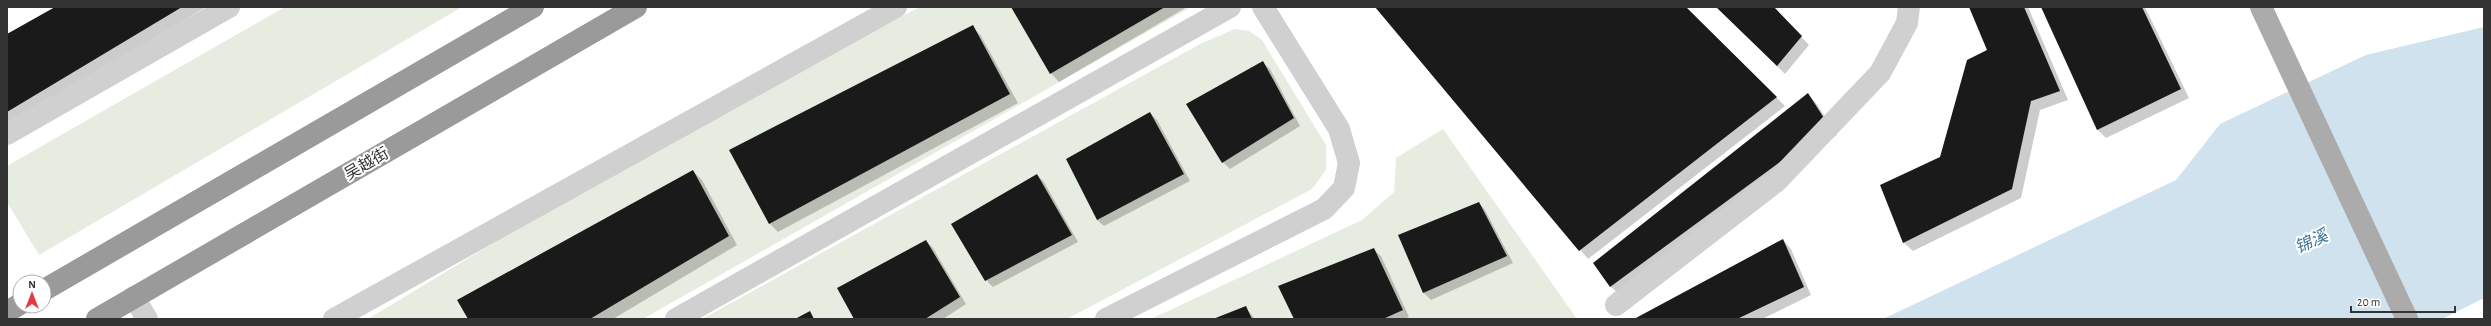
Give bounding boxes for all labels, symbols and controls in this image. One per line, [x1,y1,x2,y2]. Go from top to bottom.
street label: 吴越街 [341,144,391,183]
water label: 锦溪 [2292,225,2332,256]
north arrow [12,274,52,314]
text: N [28,279,36,290]
scale bar [2351,288,2455,314]
text: 20 m [2357,296,2380,308]

